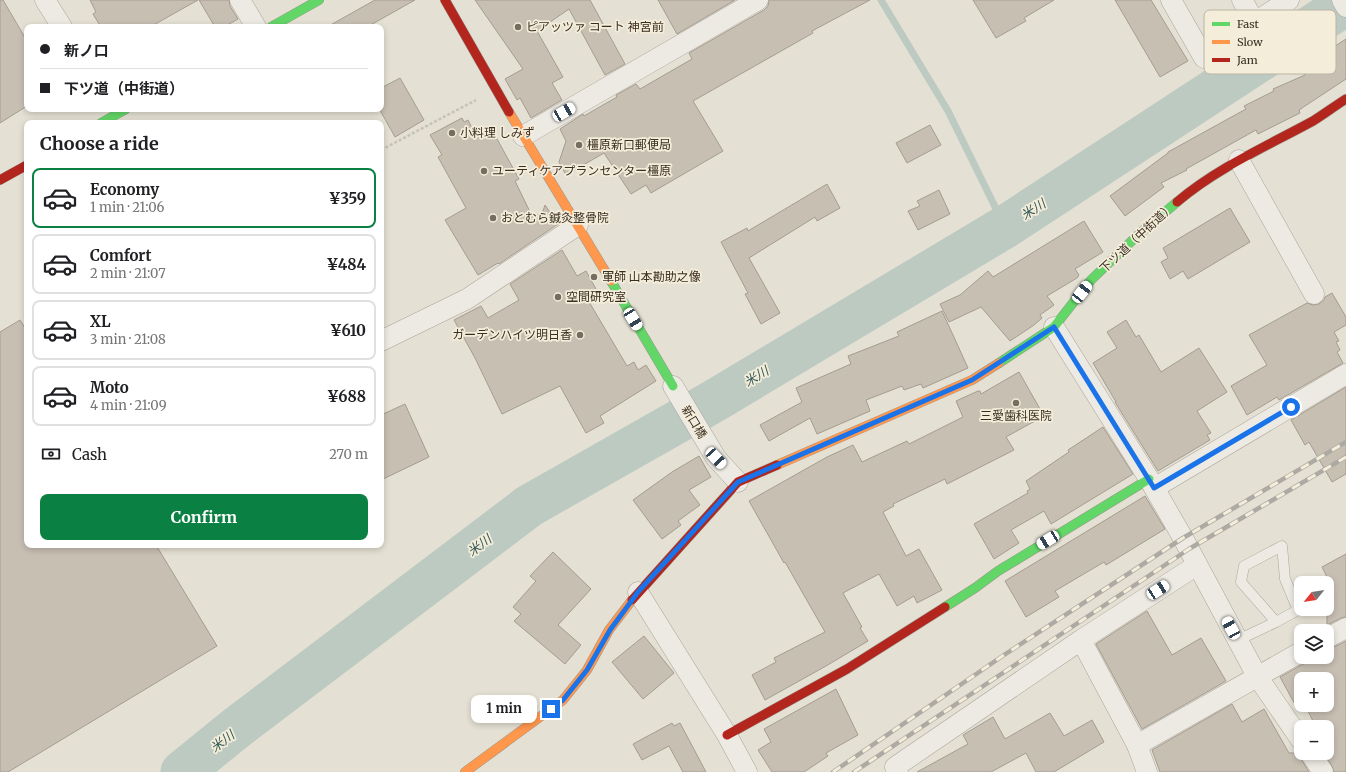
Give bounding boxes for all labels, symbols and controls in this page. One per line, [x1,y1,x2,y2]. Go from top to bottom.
legend [1204,10,1336,74]
text: Fast [1237,17,1260,31]
place label: ピアッツァ コート 神宮前 [526,19,664,34]
marker: ピアッツァ コート 神宮前 [513,22,523,32]
text: Slow [1237,35,1263,49]
text: 新ノ口 [64,41,109,60]
text: Jam [1236,53,1258,67]
text: 下ツ道（中街道） [64,79,184,98]
car [551,101,577,123]
place label: 小料理 しみず [460,125,535,140]
marker: 小料理 しみず [447,128,457,138]
text: Choose a ride [40,132,159,155]
place label: 橿原新口郵便局 [587,137,671,152]
marker: 橿原新口郵便局 [574,140,584,150]
place label: ユーティケアプランセンター橿原 [492,163,671,178]
marker: ユーティケアプランセンター橿原 [479,166,489,176]
icon: car [42,180,78,216]
text: Economy [90,180,159,199]
text: ¥359 [329,189,366,208]
water label: 米川 [1018,194,1050,224]
text: 1 min · 21:06 [90,199,164,216]
street label: 下ツ道（中街道） [1096,199,1177,276]
place label: おとむら鍼灸整骨院 [501,210,609,225]
marker: おとむら鍼灸整骨院 [488,213,498,223]
icon: car [42,246,78,282]
text: Comfort [90,246,151,265]
text: ¥484 [326,255,366,274]
text: 2 min · 21:07 [90,265,166,282]
place label: 軍師 山本勘助之像 [602,269,701,284]
marker: 軍師 山本勘助之像 [589,272,599,282]
car [1070,279,1094,305]
place label: 空間研究室 [566,289,626,304]
marker: 空間研究室 [553,292,563,302]
car [622,306,644,332]
icon: car [42,312,78,348]
text: XL [90,312,111,331]
text: ¥610 [330,321,366,340]
place label: ガーデンハイツ明日香 [452,327,572,342]
marker: ガーデンハイツ明日香 [575,330,585,340]
text: 3 min · 21:08 [90,331,166,348]
water label: 米川 [741,361,773,390]
icon: car [42,378,78,414]
text: Moto [90,378,129,397]
text: ¥688 [327,387,366,406]
text: 4 min · 21:09 [90,397,167,414]
marker: 三愛歯科医院 [1011,398,1021,408]
route start [1282,398,1300,416]
street label: 新口橋 [679,402,710,441]
place label: 三愛歯科医院 [980,408,1052,423]
icon: cash [40,443,62,465]
text: Cash [72,445,107,464]
car [703,445,729,471]
text: 270 m [329,446,368,463]
button: Confirm [40,494,368,540]
car [1035,529,1061,551]
water label: 米川 [464,530,496,560]
north arrow [1294,576,1334,616]
map controls [1294,576,1334,760]
car [1145,578,1171,602]
car [1220,615,1242,641]
button: layers [1294,624,1334,664]
button: + [1294,672,1334,712]
callout: 1 min [471,695,537,723]
text: 1 min [486,700,522,717]
route end [542,700,560,718]
button: − [1294,720,1334,760]
water label: 米川 [207,726,239,756]

